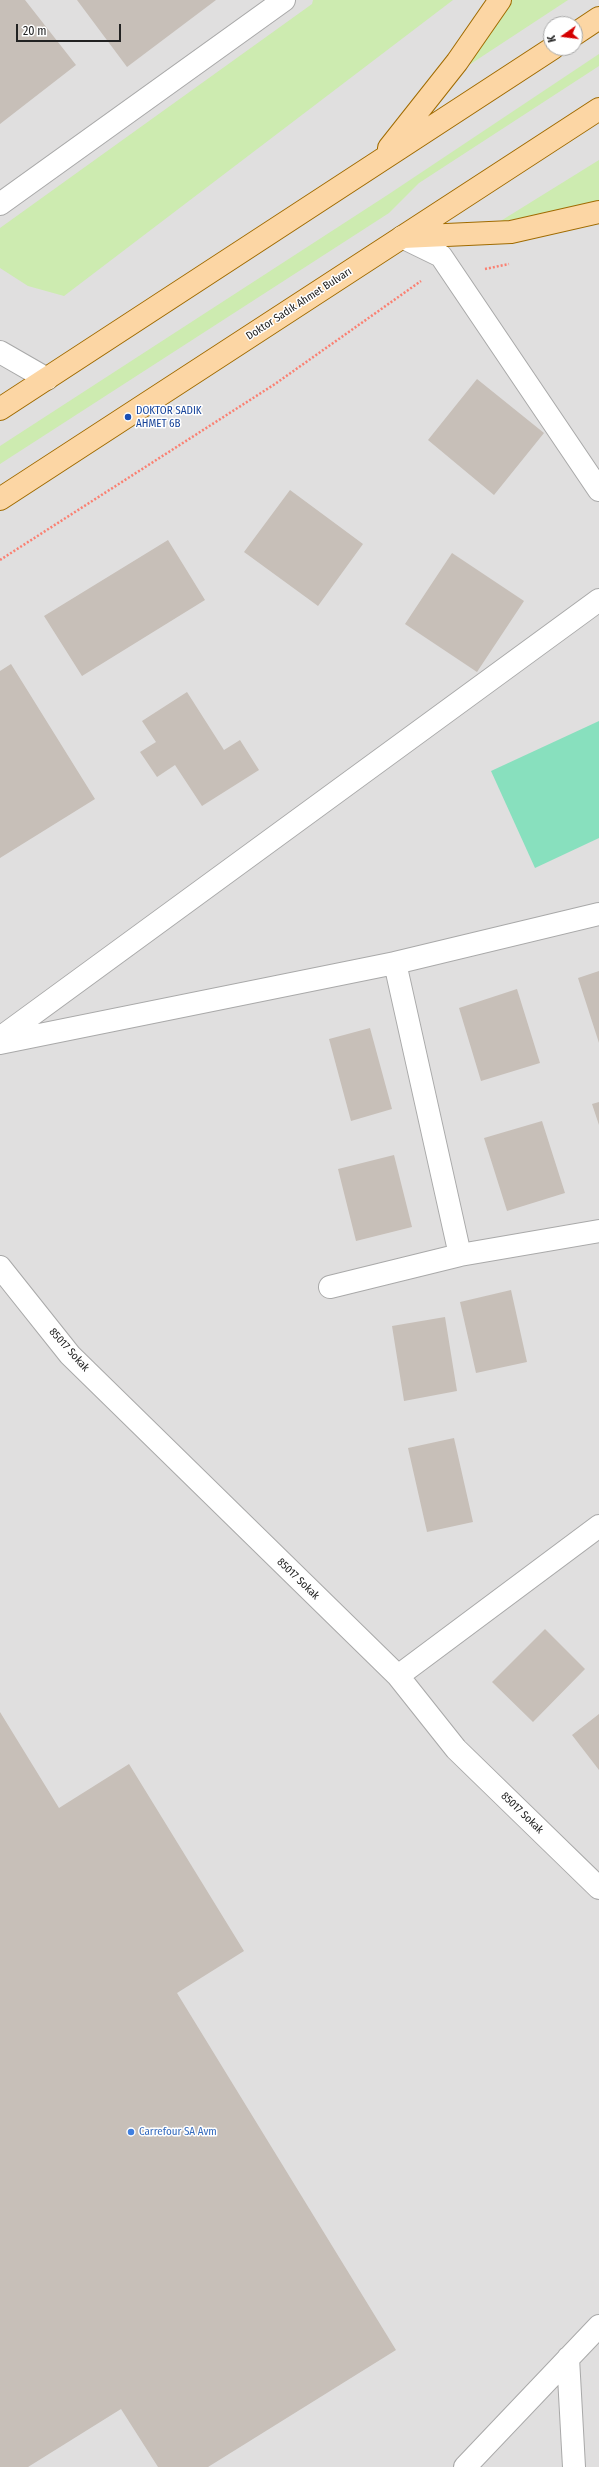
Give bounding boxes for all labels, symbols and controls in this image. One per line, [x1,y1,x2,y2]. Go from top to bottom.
scale bar [18,16,123,42]
north arrow [543,16,583,56]
text: 20 m [23,24,47,38]
text: K [545,34,559,43]
street label: Doktor Sadık Ahmet Bulvarı [244,265,354,343]
place label: DOKTOR SADIK AHMET 6B [136,404,202,430]
marker: DOKTOR SADIK AHMET 6B [123,412,133,422]
street label: 85017 Sokak [46,1325,92,1375]
street label: 85017 Sokak [274,1555,322,1603]
street label: 85017 Sokak [498,1789,546,1837]
place label: Carrefour SA Avm [139,2125,217,2139]
marker: Carrefour SA Avm [126,2127,136,2137]

